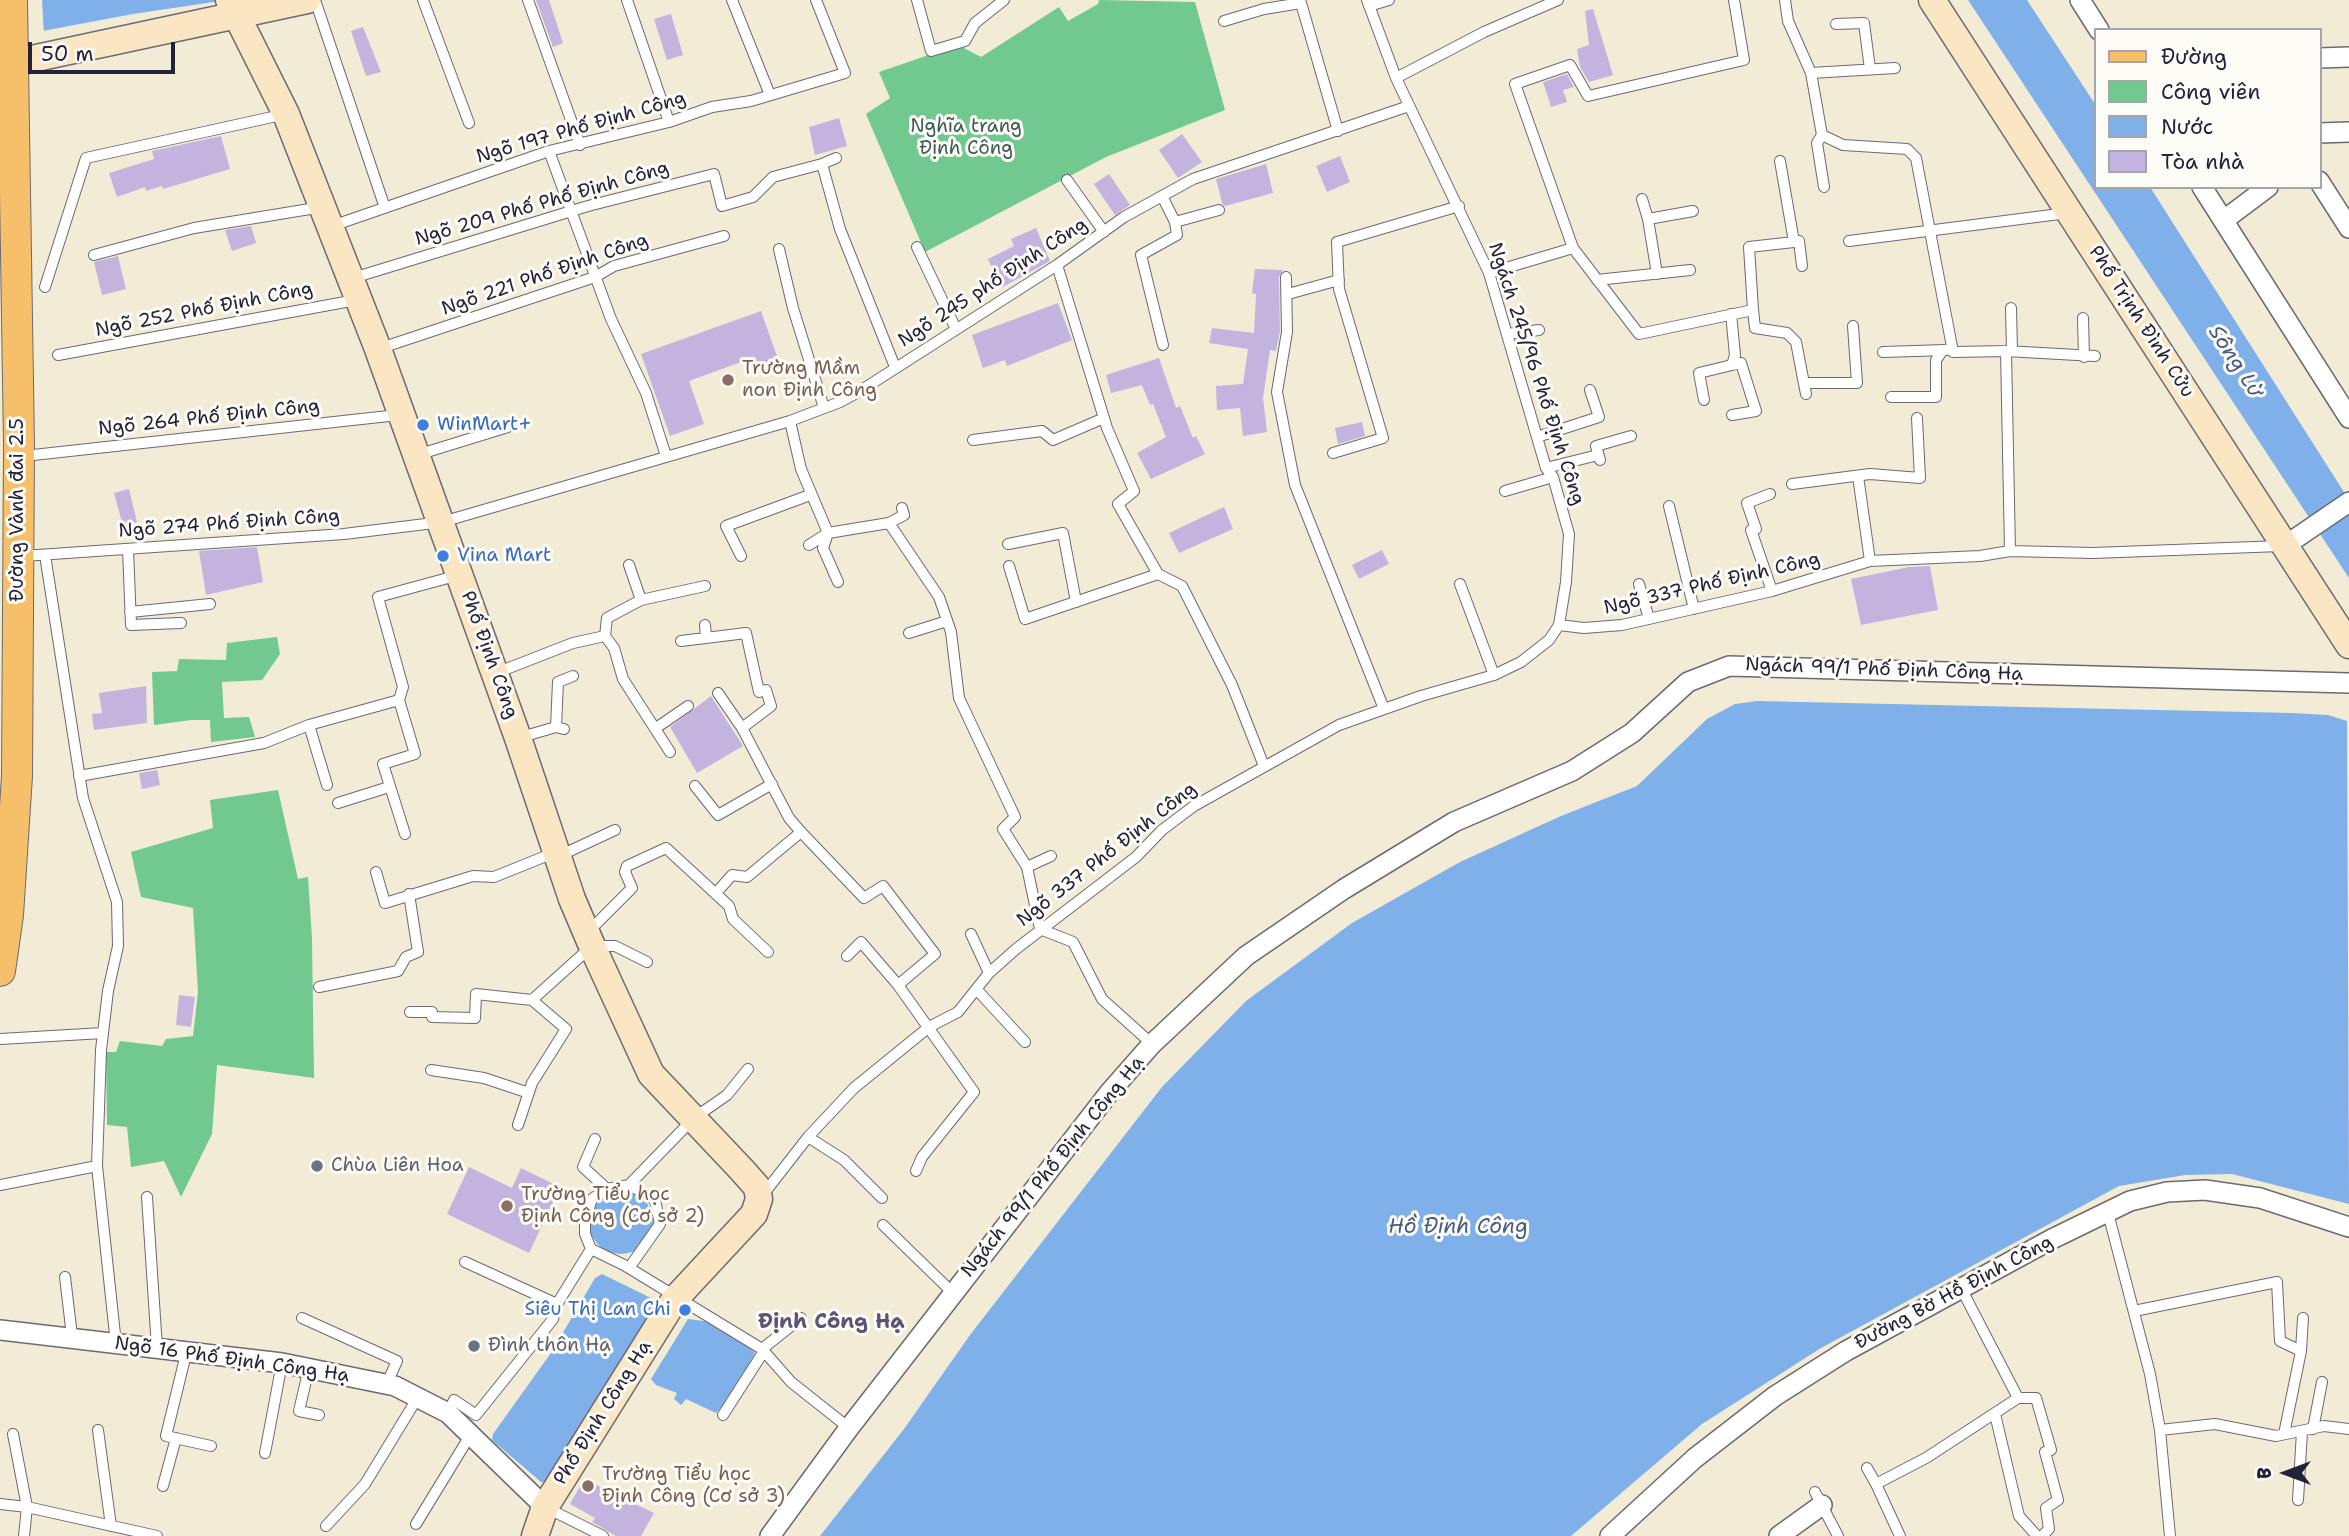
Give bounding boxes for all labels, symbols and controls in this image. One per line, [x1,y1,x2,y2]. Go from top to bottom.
scale bar [32,28,178,72]
legend [2094,28,2321,189]
text: 50 m [41,40,94,68]
text: Đường [2161,43,2227,71]
text: Công viên [2161,78,2260,106]
street label: Ngõ 197 Phố Định Công [474,87,688,169]
text: Nước [2161,113,2213,141]
park label: Nghĩa trang Định Công [910,116,1022,160]
text: Tòa nhà [2161,148,2244,176]
street label: Ngõ 209 Phố Phố Định Công [412,157,672,251]
street label: Ngõ 245 phố Định Công [894,213,1092,353]
street label: Ngõ 221 Phố Định Công [439,229,651,321]
street label: Ngách 245/96 Phố Định Công [1483,240,1589,508]
street label: Phố Trịnh Đình Cửu [2083,242,2199,402]
street label: Ngõ 252 Phố Định Công [93,278,315,342]
water label: Sông Lừ [2202,321,2268,403]
place label: Trường Mầm non Định Công [742,358,877,402]
marker: Trường Mầm non Định Công [720,372,736,388]
street label: Ngõ 264 Phố Định Công [97,395,321,441]
place label: WinMart+ [437,414,532,436]
marker: WinMart+ [415,417,431,433]
street label: Đường Vành đai 2.5 [7,418,29,602]
street label: Ngõ 274 Phố Định Công [118,505,340,543]
place label: Vina Mart [457,545,551,567]
marker: Vina Mart [435,548,451,564]
street label: Ngõ 337 Phố Định Công [1602,548,1822,620]
street label: Phố Định Công [455,588,523,722]
street label: Ngách 99/1 Phố Định Công Hạ [1745,654,2023,686]
street label: Ngõ 337 Phố Định Công [1013,778,1201,932]
street label: Ngách 99/1 Phố Định Công Hạ [957,1052,1149,1282]
place label: Chùa Liên Hoa [331,1155,464,1177]
marker: Chùa Liên Hoa [309,1158,325,1174]
place label: Trường Tiểu học Định Công (Cơ sở 2) [521,1184,704,1228]
marker: Trường Tiểu học Định Công (Cơ sở 2) [499,1198,515,1214]
water label: Hồ Định Công [1388,1215,1528,1241]
street label: Đường Bờ Hồ Định Công [1851,1231,2057,1355]
place label: Siêu Thị Lan Chi [524,1299,671,1321]
marker: Siêu Thị Lan Chi [677,1302,693,1318]
district label: Định Công Hạ [757,1310,905,1336]
street label: Ngõ 16 Phố Định Công Hạ [113,1332,351,1388]
place label: Đình thôn Hạ [488,1335,611,1357]
street label: Phố Định Công Hạ [549,1337,657,1489]
marker: Đình thôn Hạ [466,1338,482,1354]
north arrow [2251,1438,2321,1508]
place label: Trường Tiểu học Định Công (Cơ sở 3) [602,1464,785,1508]
text: B [2252,1467,2277,1479]
marker: Trường Tiểu học Định Công (Cơ sở 3) [580,1478,596,1494]

